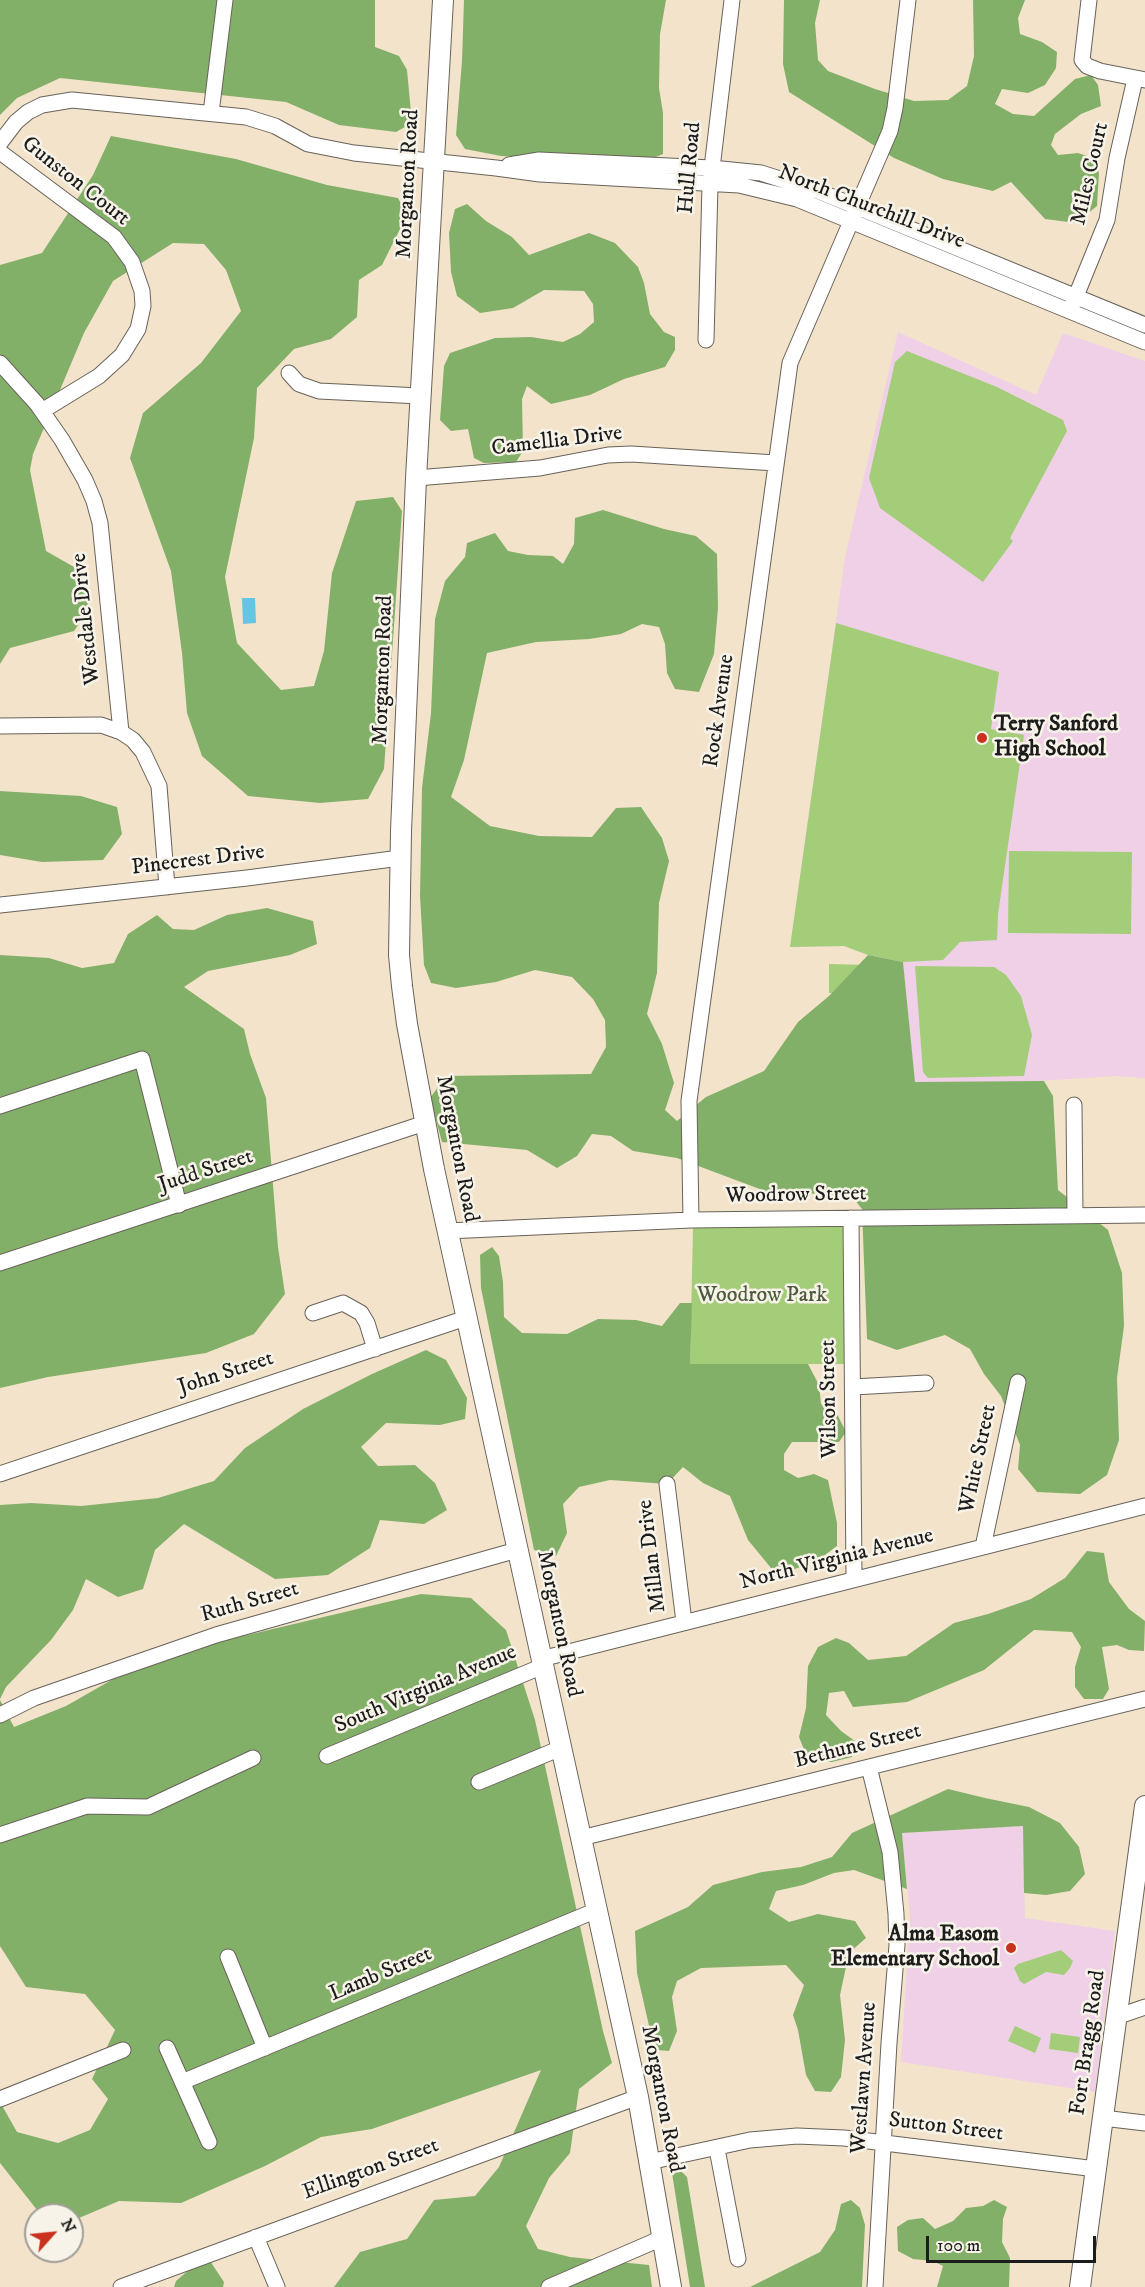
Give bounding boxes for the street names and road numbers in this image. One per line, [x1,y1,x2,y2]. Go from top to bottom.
street label: Morganton Road [392,109,426,259]
street label: Miles Court [1066,120,1116,228]
street label: Hull Road [674,121,708,215]
street label: Gunston Court [16,132,134,232]
street label: North Churchill Drive [774,160,968,256]
street label: Camellia Drive [490,421,624,463]
street label: Westdale Drive [67,552,107,686]
street label: Morganton Road [368,595,400,745]
street label: Rock Avenue [699,653,741,769]
street label: Pinecrest Drive [130,840,266,882]
street label: Morganton Road [429,1073,483,1225]
street label: Judd Street [155,1144,257,1200]
street label: Woodrow Street [725,1182,867,1210]
street label: Wilson Street [816,1339,844,1459]
street label: John Street [175,1346,277,1402]
street label: White Street [955,1402,1003,1516]
street label: Millan Drive [633,1498,673,1614]
street label: North Virginia Avenue [738,1523,936,1597]
street label: Morganton Road [530,1548,586,1700]
street label: Ruth Street [198,1576,302,1630]
street label: South Virginia Avenue [331,1640,521,1740]
street label: Bethune Street [792,1719,924,1775]
street label: Lamb Street [326,1942,436,2008]
street label: Fort Bragg Road [1066,1969,1112,2117]
street label: Westlawn Avenue [847,2001,883,2155]
street label: Morganton Road [634,2023,688,2175]
street label: Sutton Street [887,2108,1005,2148]
street label: Ellington Street [299,2133,443,2207]

